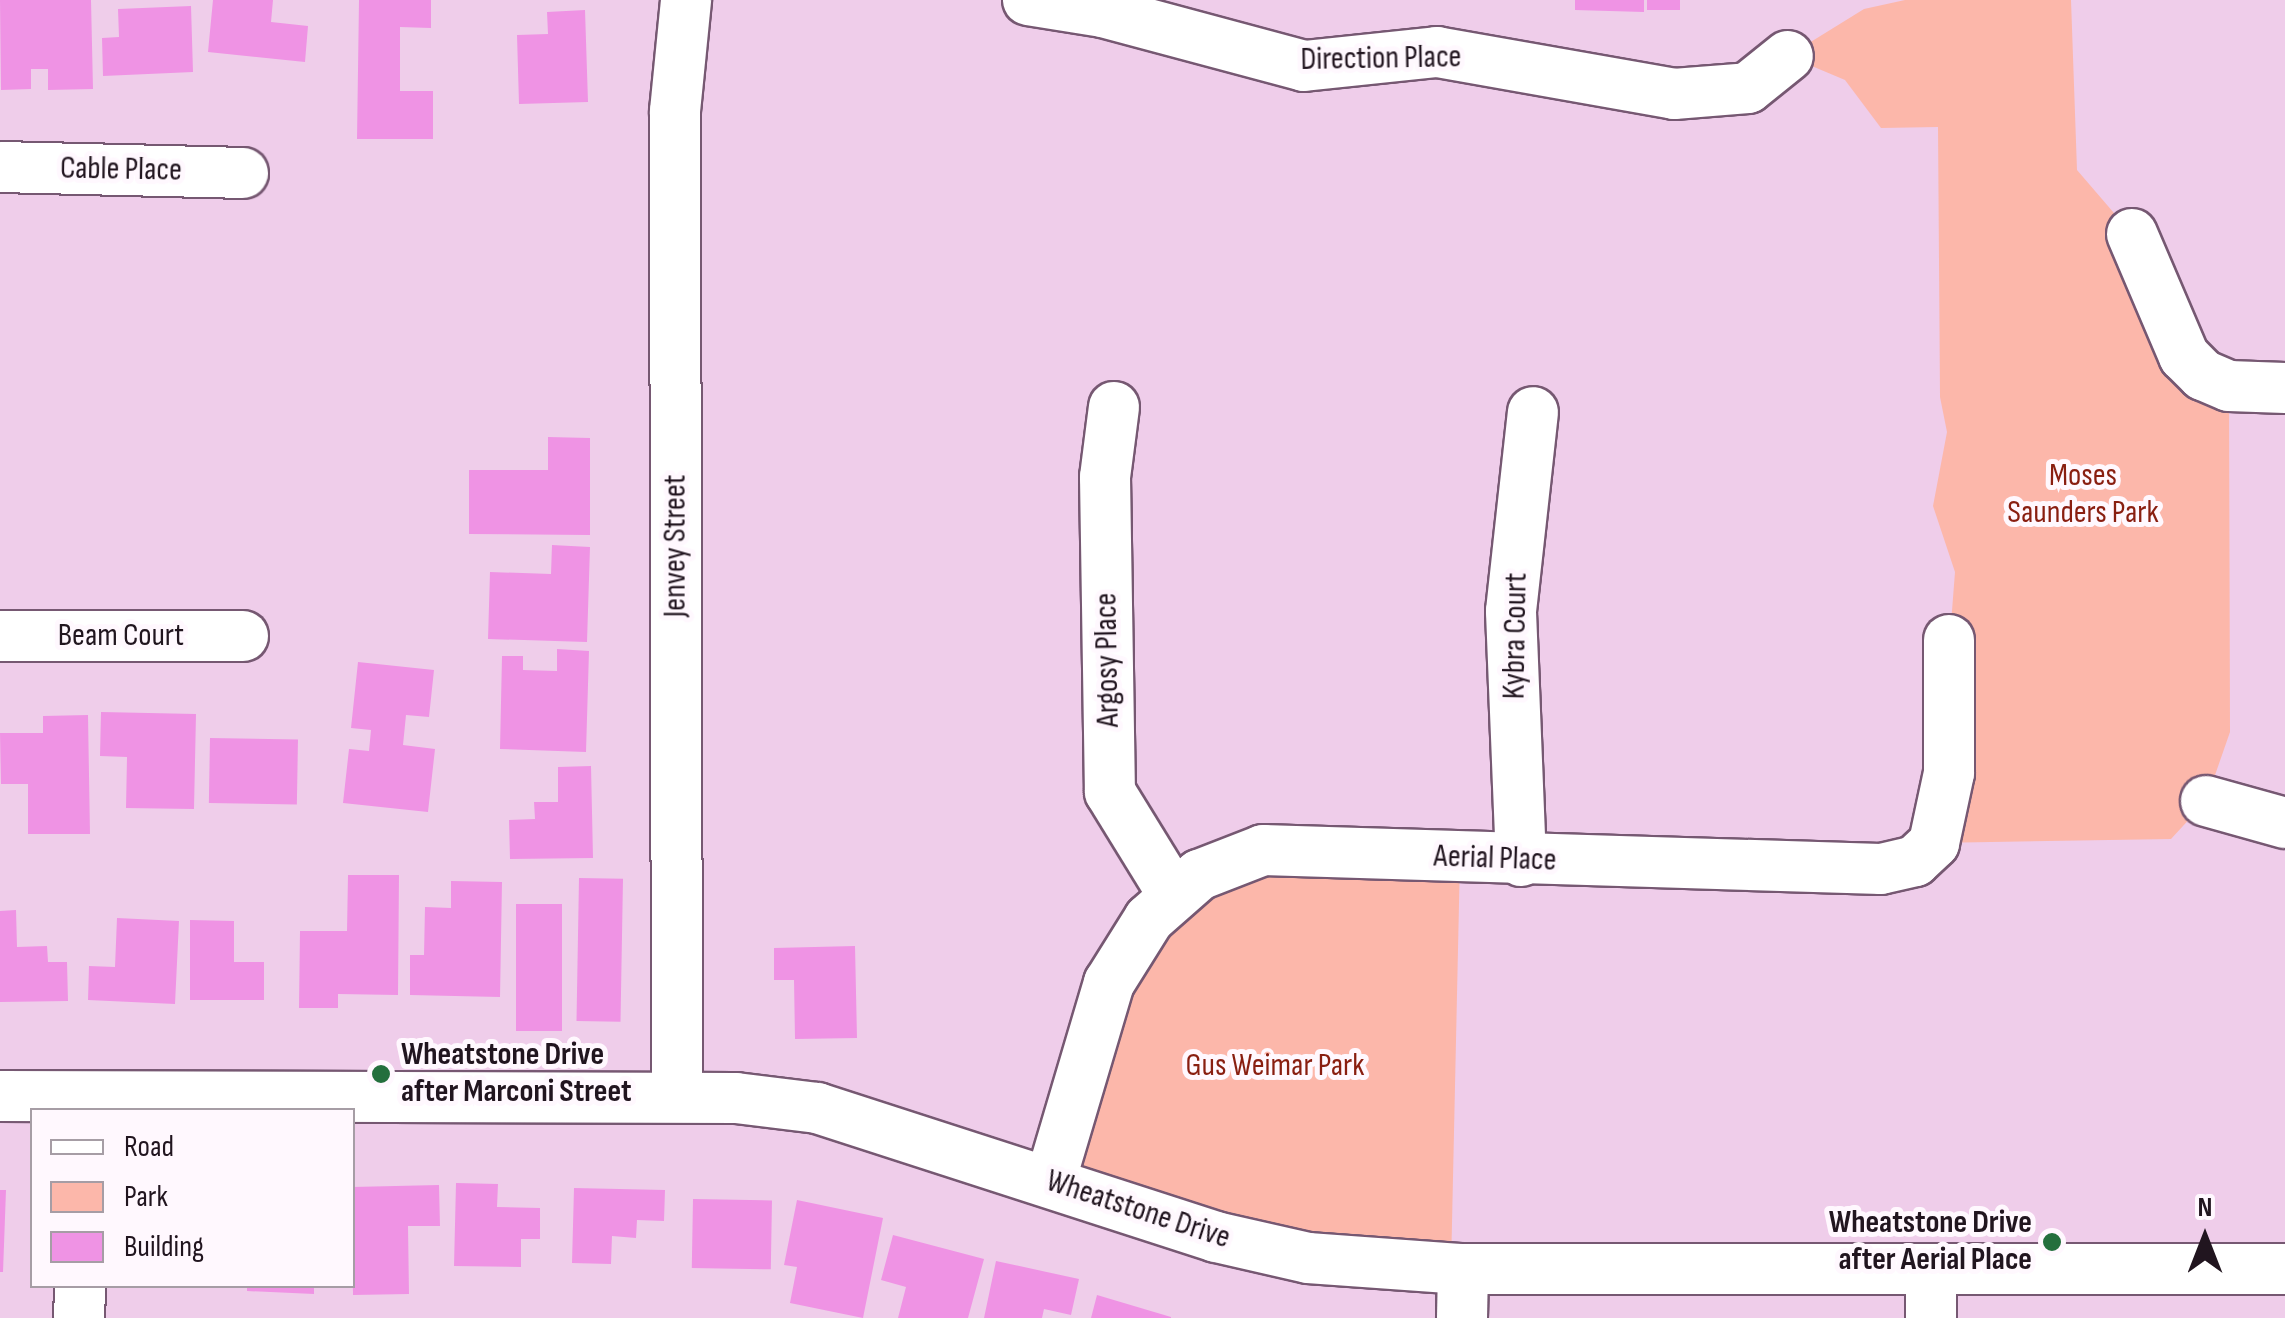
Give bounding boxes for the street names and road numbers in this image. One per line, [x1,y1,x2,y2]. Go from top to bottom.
street label: Direction Place [1300,38,1462,80]
street label: Cable Place [60,150,182,190]
street label: Jenvey Street [657,475,695,617]
street label: Kybra Court [1496,572,1536,700]
street label: Argosy Place [1088,592,1128,728]
street label: Beam Court [58,617,184,655]
street label: Aerial Place [1433,838,1557,880]
street label: Wheatstone Drive [1041,1162,1235,1258]

